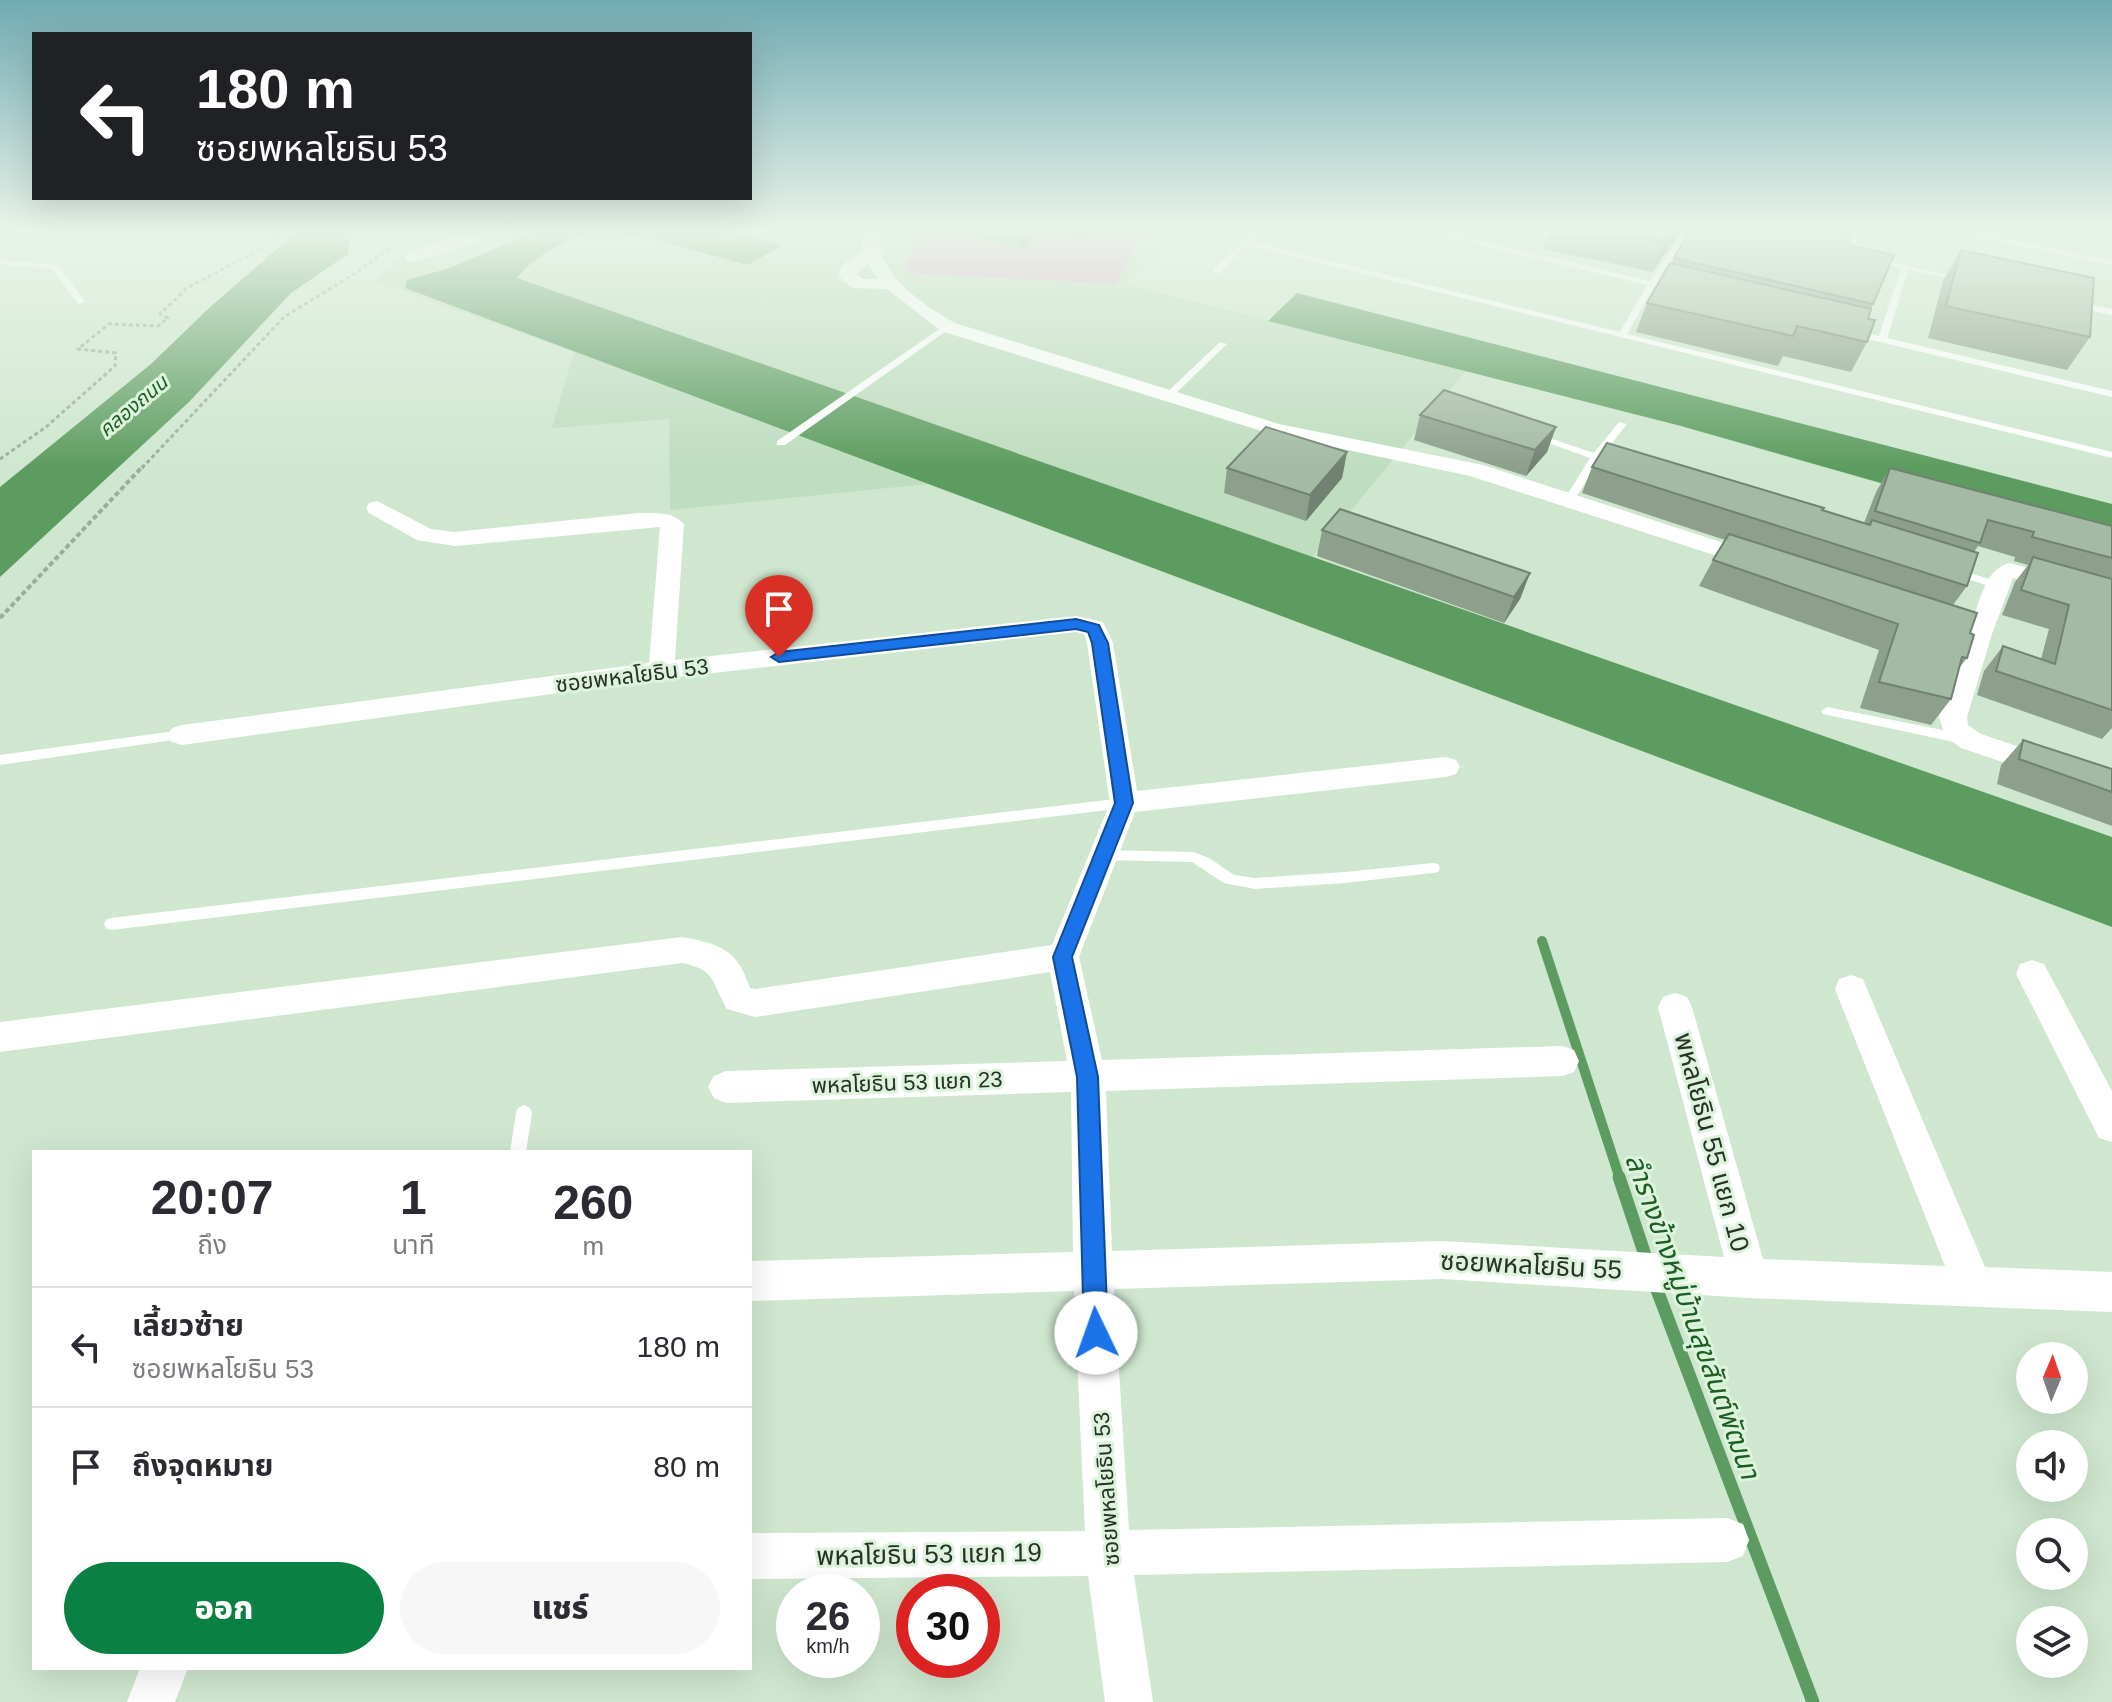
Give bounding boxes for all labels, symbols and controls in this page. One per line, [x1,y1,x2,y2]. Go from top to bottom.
text: 180 m [196,57,355,120]
icon: left [64,64,168,168]
text: ซอยพหลโยธิน 53 [196,128,448,169]
water label: คลองถนน [94,370,173,441]
pin [745,575,813,657]
icon: arrive [757,587,801,631]
street label: ซอยพหลโยธิน 53 [554,654,710,697]
street label: พหลโยธิน 55 แยก 10 [1668,1029,1756,1255]
street label: พหลโยธิน 53 แยก 23 [811,1067,1003,1098]
water label: ลำรางข้างหมู่บ้านสุขสันต์พัฒนา [1617,1149,1766,1485]
text: 20:07 [151,1171,273,1224]
text: 1 [400,1171,427,1224]
text: 260 [553,1176,633,1229]
text: ถึง [197,1230,227,1260]
text: นาที [392,1230,435,1260]
text: m [582,1231,604,1261]
street label: ซอยพหลโยธิน 55 [1439,1245,1623,1285]
position arrow [1054,1291,1138,1375]
text: เลี้ยวซ้าย [132,1309,244,1342]
icon: left [64,1325,108,1369]
text: 180 m [637,1330,720,1363]
north arrow [2016,1342,2088,1414]
map controls [2016,1342,2088,1678]
text: ซอยพหลโยธิน 53 [132,1354,314,1384]
street label: ซอยพหลโยธิน 53 [1089,1411,1124,1567]
button: sound [2016,1430,2088,1502]
icon: arrive [64,1445,108,1489]
text: ถึงจุดหมาย [132,1449,273,1482]
text: 80 m [653,1450,720,1483]
button: search [2016,1518,2088,1590]
street label: พหลโยธิน 53 แยก 19 [816,1537,1042,1571]
button: ออก [64,1562,384,1654]
button: แชร์ [400,1562,720,1654]
speed limit sign: 30 [896,1574,1000,1678]
text: 26 [806,1594,850,1638]
button: layers [2016,1606,2088,1678]
text: km/h [806,1635,850,1657]

